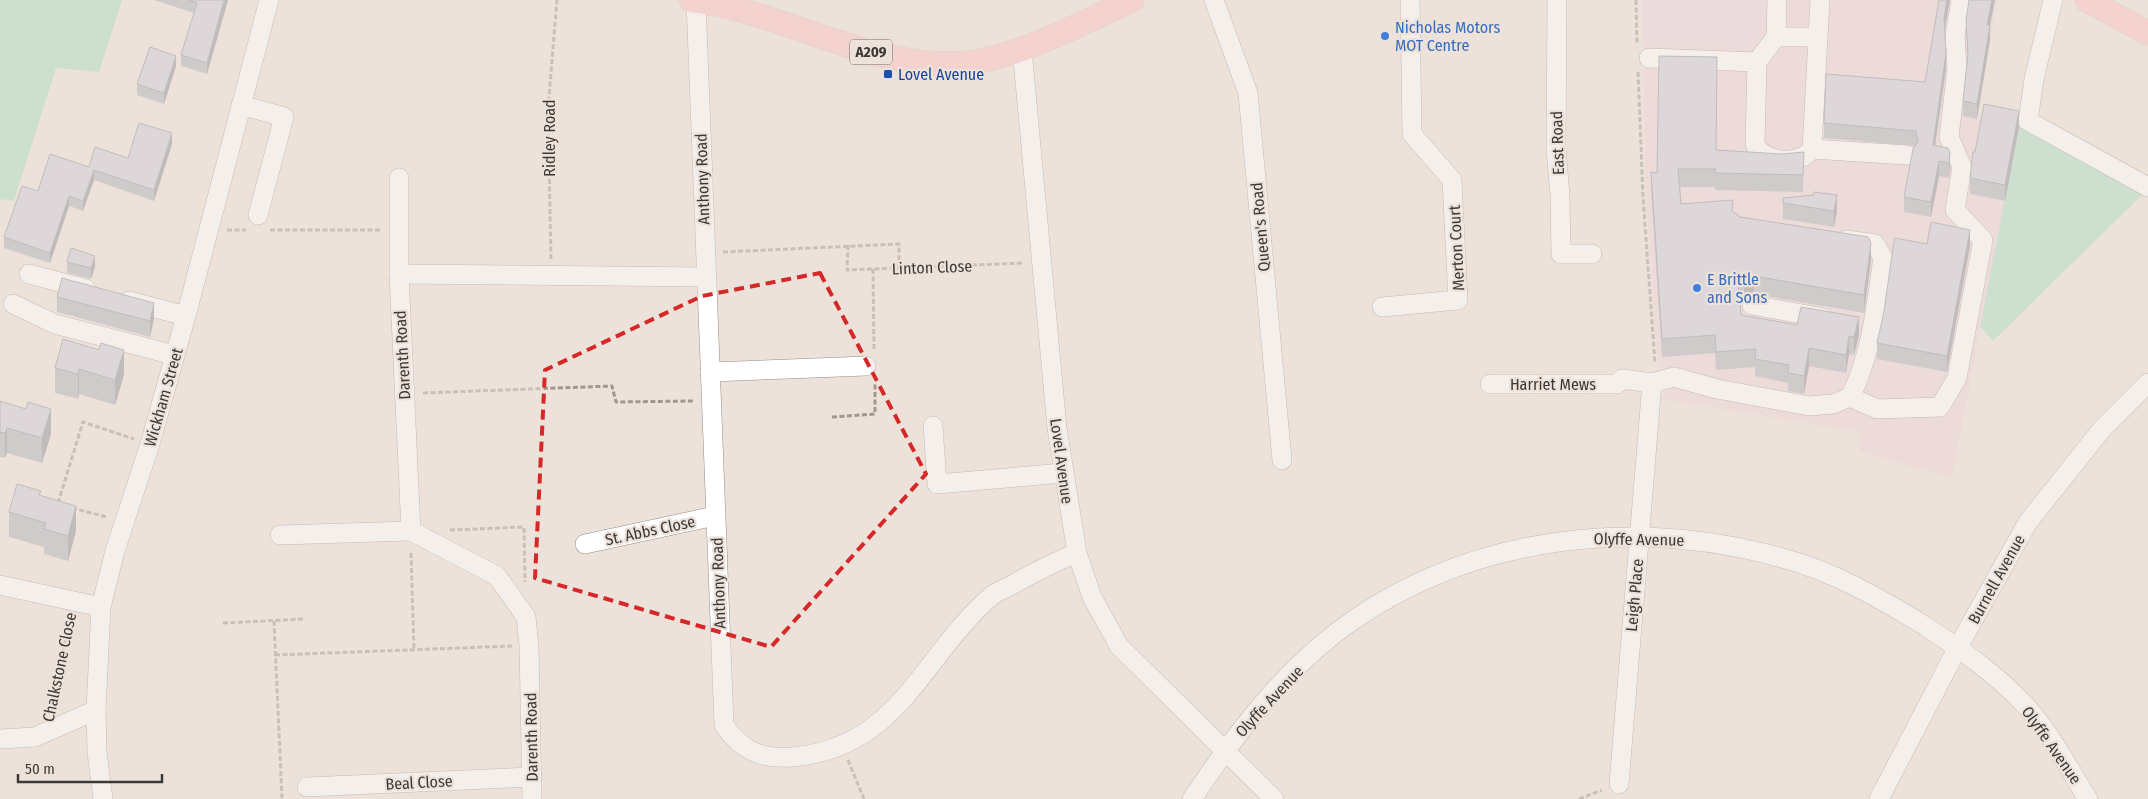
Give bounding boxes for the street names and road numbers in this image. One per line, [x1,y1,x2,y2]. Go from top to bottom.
road number: A209 [850,40,892,64]
street label: Ridley Road [540,99,559,177]
street label: East Road [1547,111,1568,175]
street label: Anthony Road [691,133,714,225]
street label: Queen's Road [1247,182,1274,272]
street label: Merton Court [1445,204,1468,291]
street label: Linton Close [891,257,973,278]
street label: Darenth Road [391,310,414,400]
street label: Wickham Street [140,345,187,449]
street label: Harriet Mews [1510,375,1596,394]
street label: Lovel Avenue [1046,417,1077,505]
street label: St. Abbs Close [603,512,697,549]
street label: Olyffe Avenue [1594,529,1685,550]
street label: Burnell Avenue [1964,531,2029,627]
street label: Anthony Road [707,537,730,629]
street label: Leigh Place [1622,558,1647,632]
street label: Chalkstone Close [39,611,80,724]
street label: Olyffe Avenue [1232,662,1307,741]
street label: Darenth Road [521,692,542,782]
street label: Olyffe Avenue [2018,703,2085,788]
street label: Beal Close [385,771,453,794]

